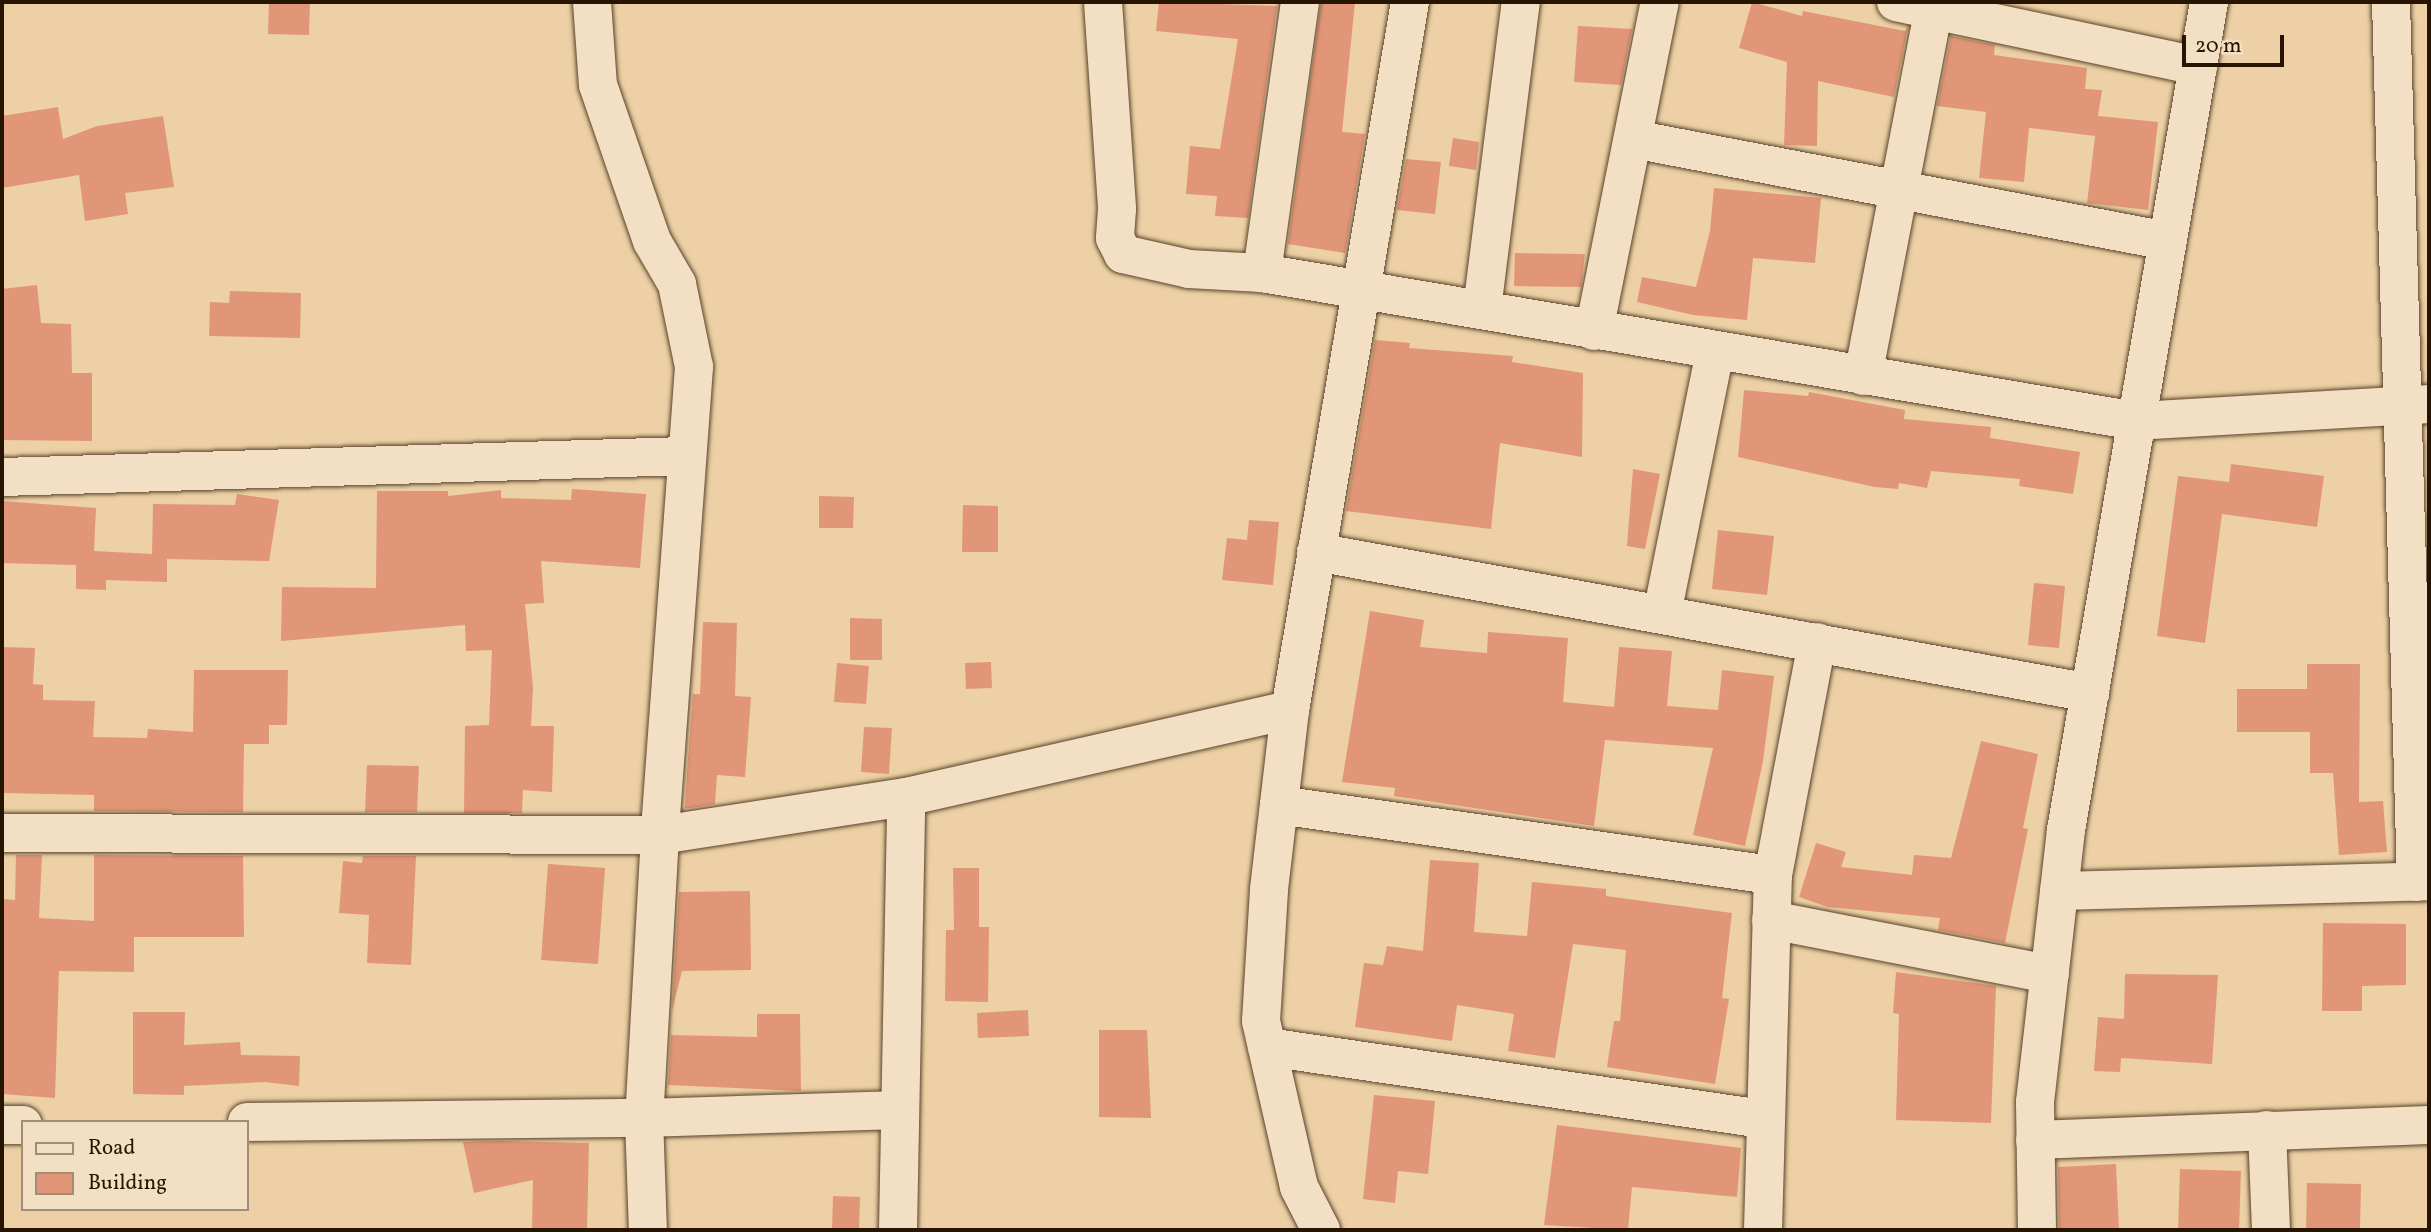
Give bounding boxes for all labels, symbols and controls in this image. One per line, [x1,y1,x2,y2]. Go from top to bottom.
scale bar [2186,21,2288,65]
text: 20 m [2195,32,2241,61]
legend [21,1120,248,1211]
text: Road [88,1134,135,1163]
text: Building [88,1169,167,1198]

